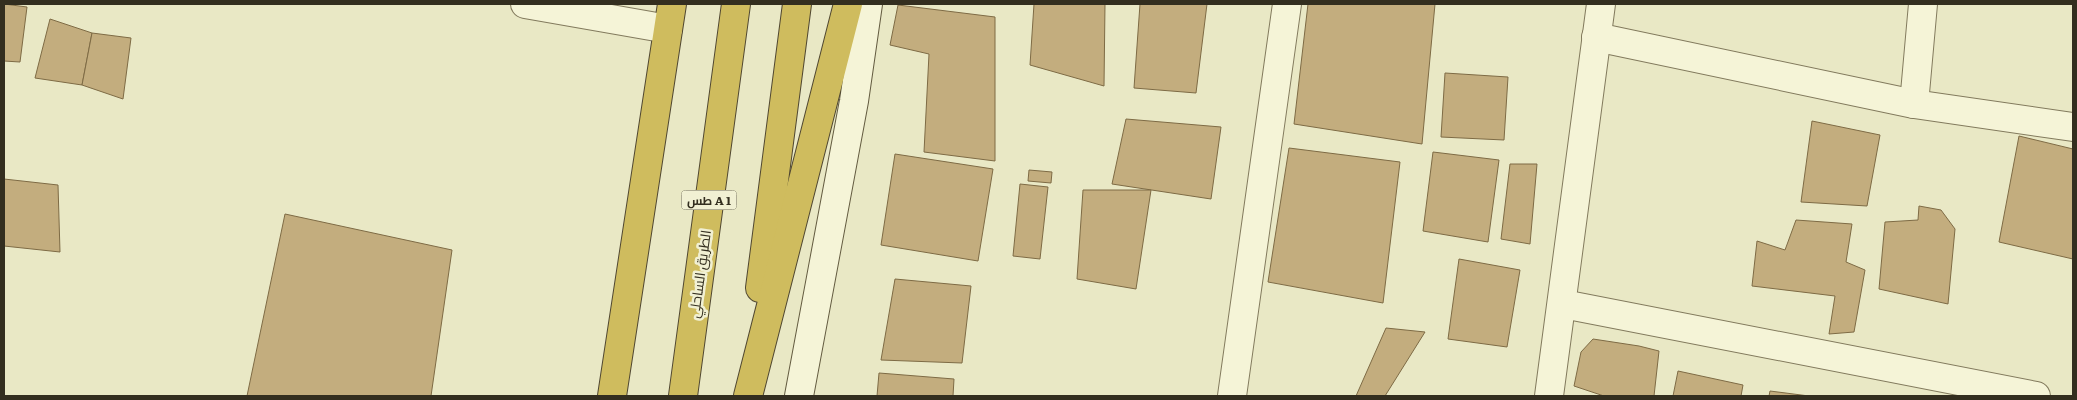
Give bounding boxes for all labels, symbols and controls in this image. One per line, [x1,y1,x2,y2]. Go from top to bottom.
road number: طس A 1 [682,190,736,210]
street label: الطريق الساحلي [683,229,718,320]

